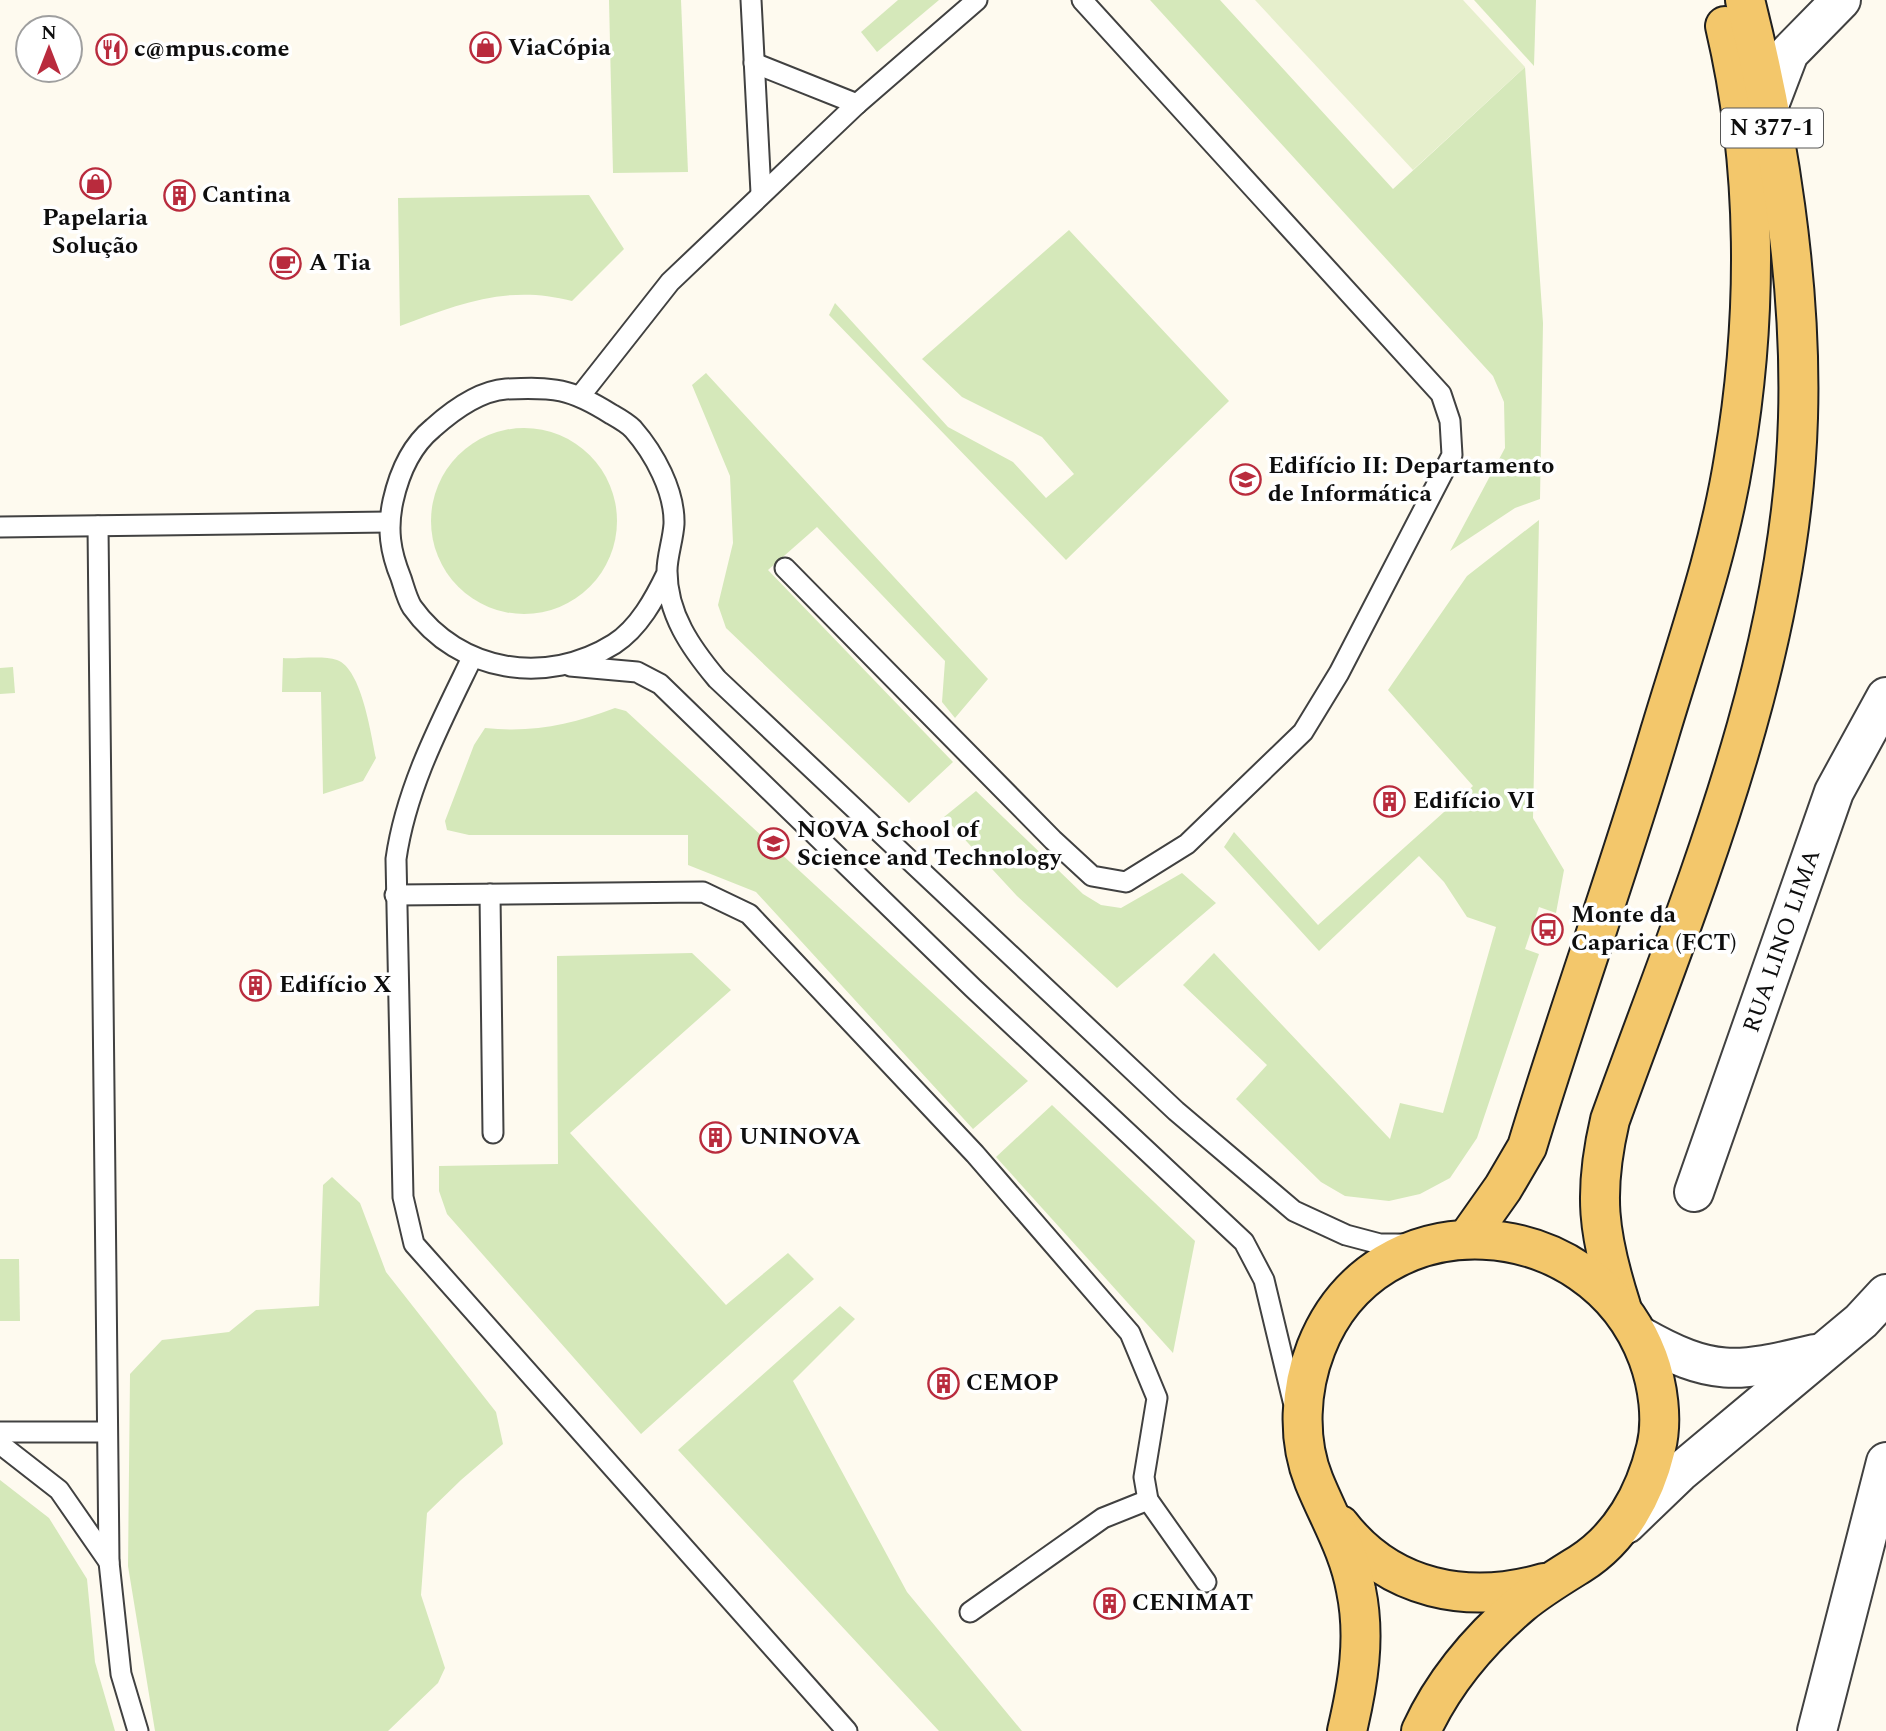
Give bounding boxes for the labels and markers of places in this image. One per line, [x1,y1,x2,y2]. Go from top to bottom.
place label: ViaCópia [508,30,612,66]
place label: c@mpus.come [134,31,290,67]
shop icon: ViaCópia [468,31,502,65]
restaurant icon: c@mpus.come [94,32,128,66]
shop icon: Papelaria Solução [78,167,112,201]
place label: Cantina [202,177,291,213]
building icon: Cantina [162,178,196,212]
place label: Papelaria Solução [42,200,148,264]
place label: A Tia [309,245,371,281]
cafe icon: A Tia [269,246,303,280]
place label: Edifício II: Departamento de Informática [1268,448,1555,512]
school or university icon: Edifício II: Departamento de Informática [1228,463,1262,497]
place label: Edifício VI [1413,783,1535,819]
building icon: Edifício VI [1373,784,1407,818]
place label: NOVA School of Science and Technology [797,812,1063,876]
school or university icon: NOVA School of Science and Technology [757,827,791,861]
place label: Monte da Caparica (FCT) [1571,897,1737,961]
bus stop icon: Monte da Caparica (FCT) [1531,912,1565,946]
place label: Edifício X [279,967,392,1003]
building icon: Edifício X [239,968,273,1002]
place label: UNINOVA [739,1119,862,1155]
building icon: UNINOVA [699,1120,733,1154]
place label: CEMOP [966,1365,1059,1401]
building icon: CEMOP [926,1366,960,1400]
place label: CENIMAT [1132,1585,1253,1621]
building icon: CENIMAT [1092,1586,1126,1620]

